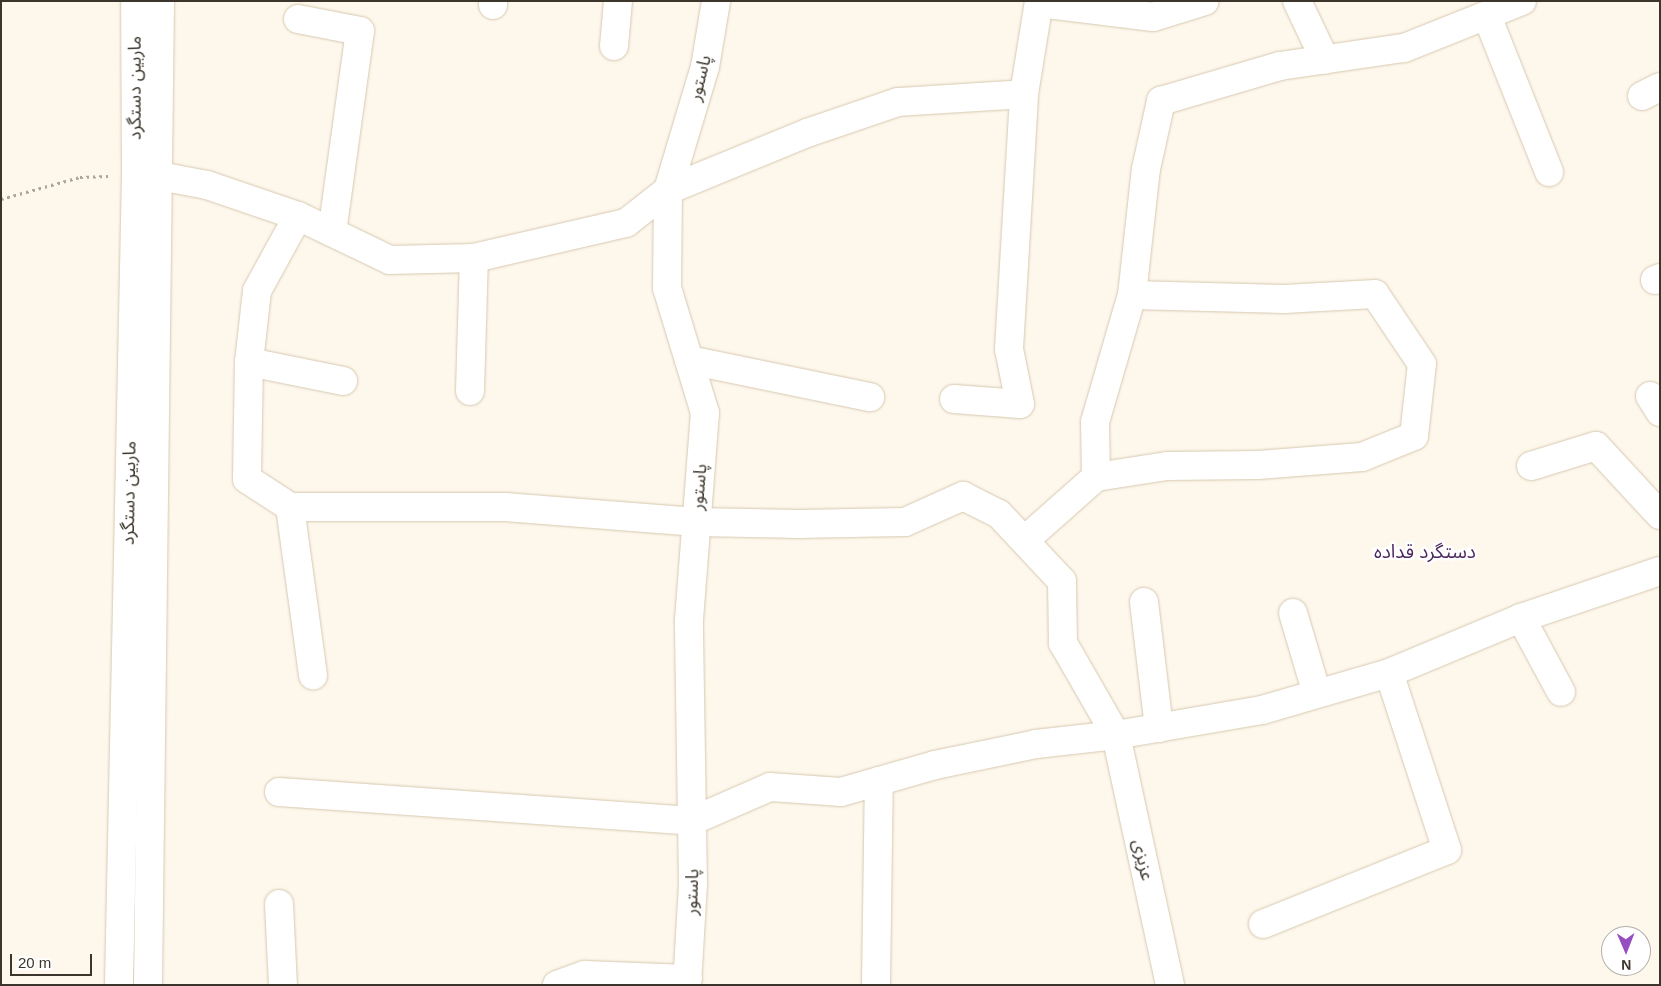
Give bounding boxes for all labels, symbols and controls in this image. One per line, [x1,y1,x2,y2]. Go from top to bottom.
street label: ماربین دستگرد [124,36,146,140]
street label: پاستور [684,53,716,103]
street label: ماربین دستگرد [117,441,141,545]
street label: پاستور [686,463,712,511]
district label: دستگرد قداده [1374,541,1476,563]
street label: عزیزی [1128,837,1158,883]
street label: پاستور [680,868,704,916]
north arrow [1601,926,1651,976]
scale bar [12,944,95,976]
text: 20 m [18,954,51,971]
text: N [1621,957,1631,973]

